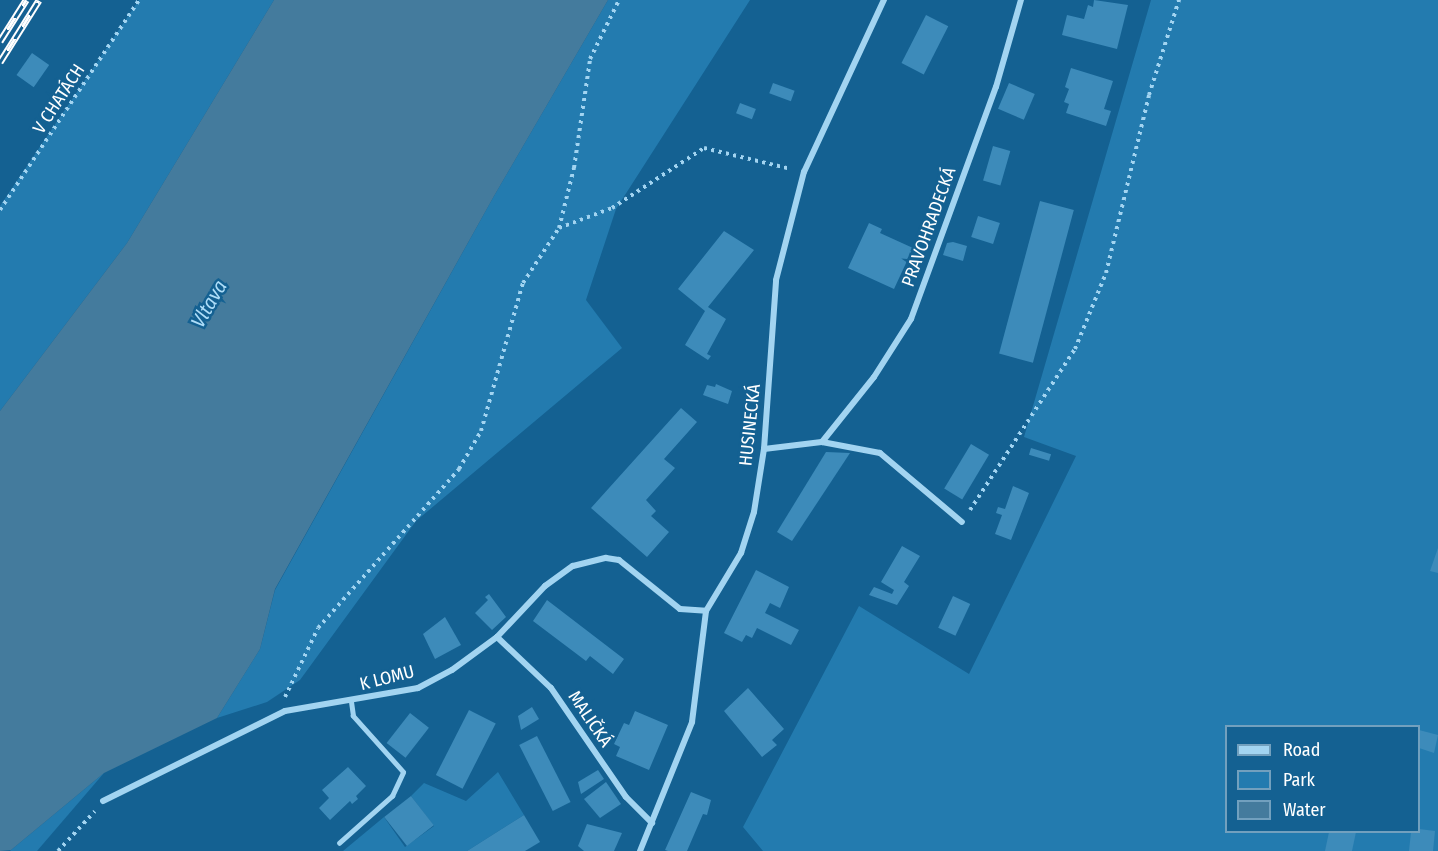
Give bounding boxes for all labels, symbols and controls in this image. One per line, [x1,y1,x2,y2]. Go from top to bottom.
street label: V CHATÁCH [28,60,90,138]
street label: PRAVOHRADECKÁ [897,164,961,290]
water label: Vltava [186,276,232,332]
street label: HUSINECKÁ [735,383,765,467]
street label: K LOMU [357,661,417,695]
street label: MALIČKÁ [563,687,617,751]
legend [1225,725,1420,833]
text: Road [1283,739,1320,761]
text: Park [1283,769,1315,791]
text: Water [1283,799,1326,821]

